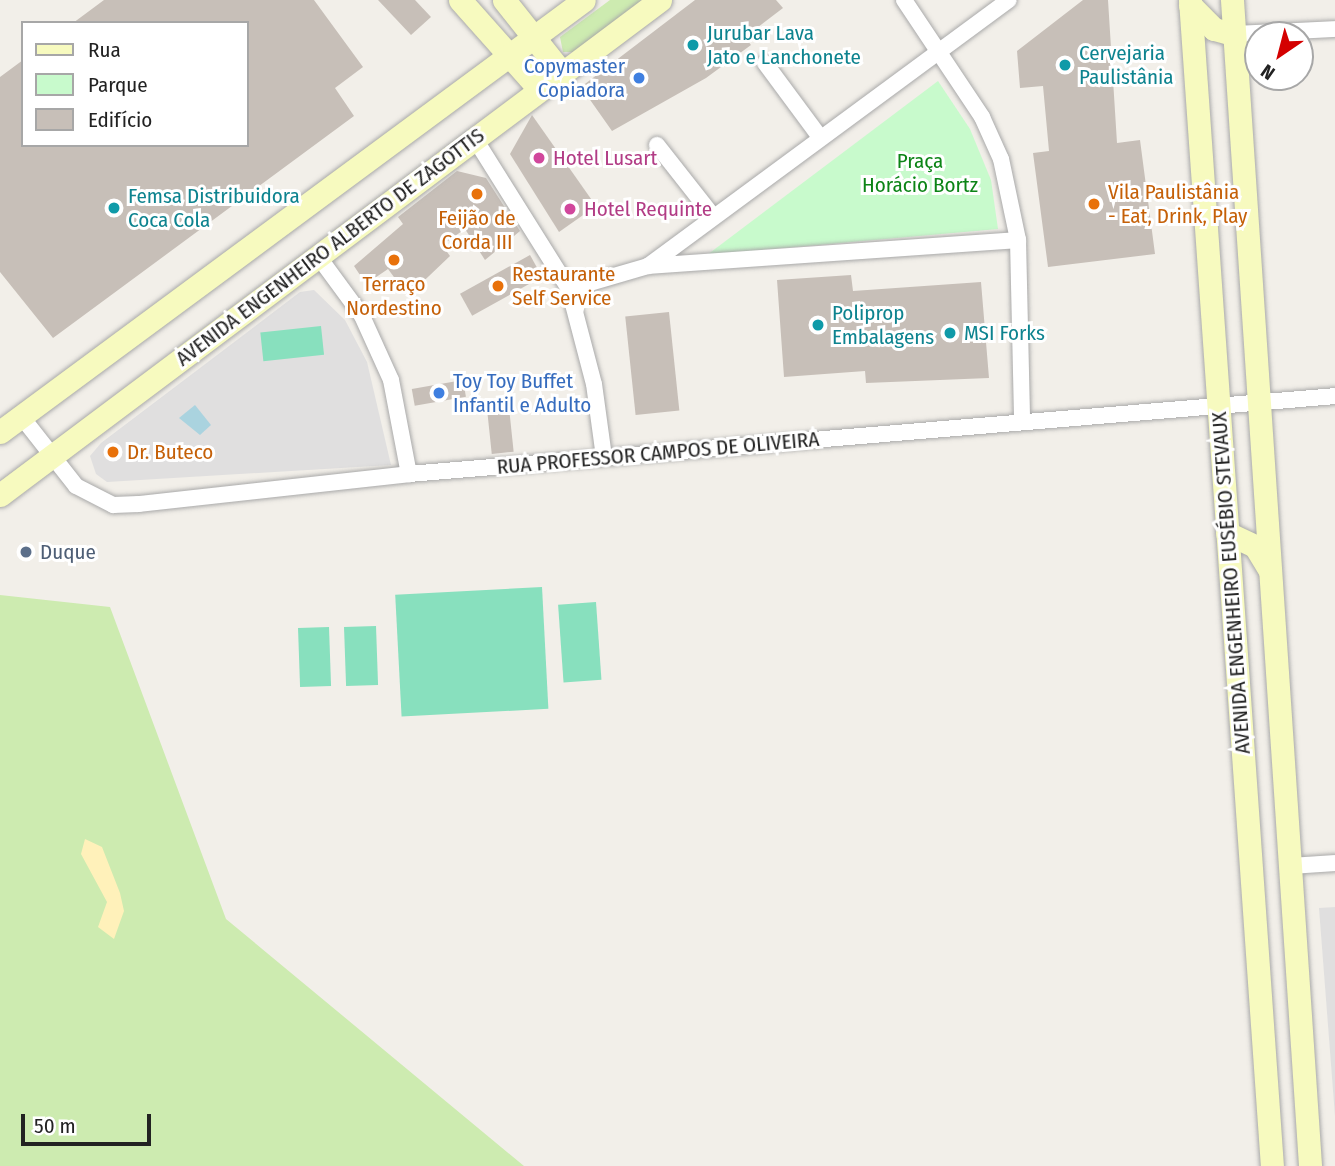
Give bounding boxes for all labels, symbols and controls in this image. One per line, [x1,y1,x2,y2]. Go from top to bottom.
place label: Jurubar Lava Jato e Lanchonete [707,20,861,70]
legend [21,21,248,147]
north arrow [1244,21,1314,91]
text: Rua [88,37,121,63]
marker: Jurubar Lava Jato e Lanchonete [685,37,701,53]
place label: Cervejaria Paulistânia [1079,40,1174,90]
place label: Copymaster Copiadora [524,53,625,103]
marker: Cervejaria Paulistânia [1057,57,1073,73]
text: N [1257,59,1279,85]
marker: Copymaster Copiadora [631,70,647,86]
text: Parque [88,72,148,98]
text: Edifício [88,107,152,133]
street label: AVENIDA ENGENHEIRO ALBERTO DE ZAGOTTIS [171,123,489,371]
place label: Hotel Lusart [553,145,657,171]
park label: Praça Horácio Bortz [862,148,978,198]
marker: Hotel Lusart [531,150,547,166]
place label: Vila Paulistânia - Eat, Drink, Play [1108,179,1247,229]
place label: Femsa Distribuidora Coca Cola [128,183,300,233]
marker: Feijão de Corda III [469,186,485,202]
place label: Hotel Requinte [584,196,712,222]
marker: Vila Paulistânia - Eat, Drink, Play [1086,196,1102,212]
marker: Femsa Distribuidora Coca Cola [106,200,122,216]
marker: Hotel Requinte [562,201,578,217]
place label: Feijão de Corda III [438,205,516,255]
marker: Terraço Nordestino [386,252,402,268]
place label: Restaurante Self Service [512,261,615,311]
place label: Terraço Nordestino [346,271,442,321]
marker: Restaurante Self Service [490,278,506,294]
place label: Poliprop Embalagens [832,300,934,350]
marker: Poliprop Embalagens [810,317,826,333]
place label: MSI Forks [964,320,1045,346]
marker: MSI Forks [942,325,958,341]
place label: Toy Toy Buffet Infantil e Adulto [453,368,591,418]
marker: Toy Toy Buffet Infantil e Adulto [431,385,447,401]
street label: AVENIDA ENGENHEIRO EUSÉBIO STEVAUX [1206,411,1256,755]
street label: RUA PROFESSOR CAMPOS DE OLIVEIRA [496,426,820,480]
place label: Dr. Buteco [127,439,213,465]
marker: Dr. Buteco [105,444,121,460]
place label: Duque [40,539,96,565]
marker: Duque [18,544,34,560]
scale bar [24,1100,154,1144]
text: 50 m [34,1113,76,1139]

